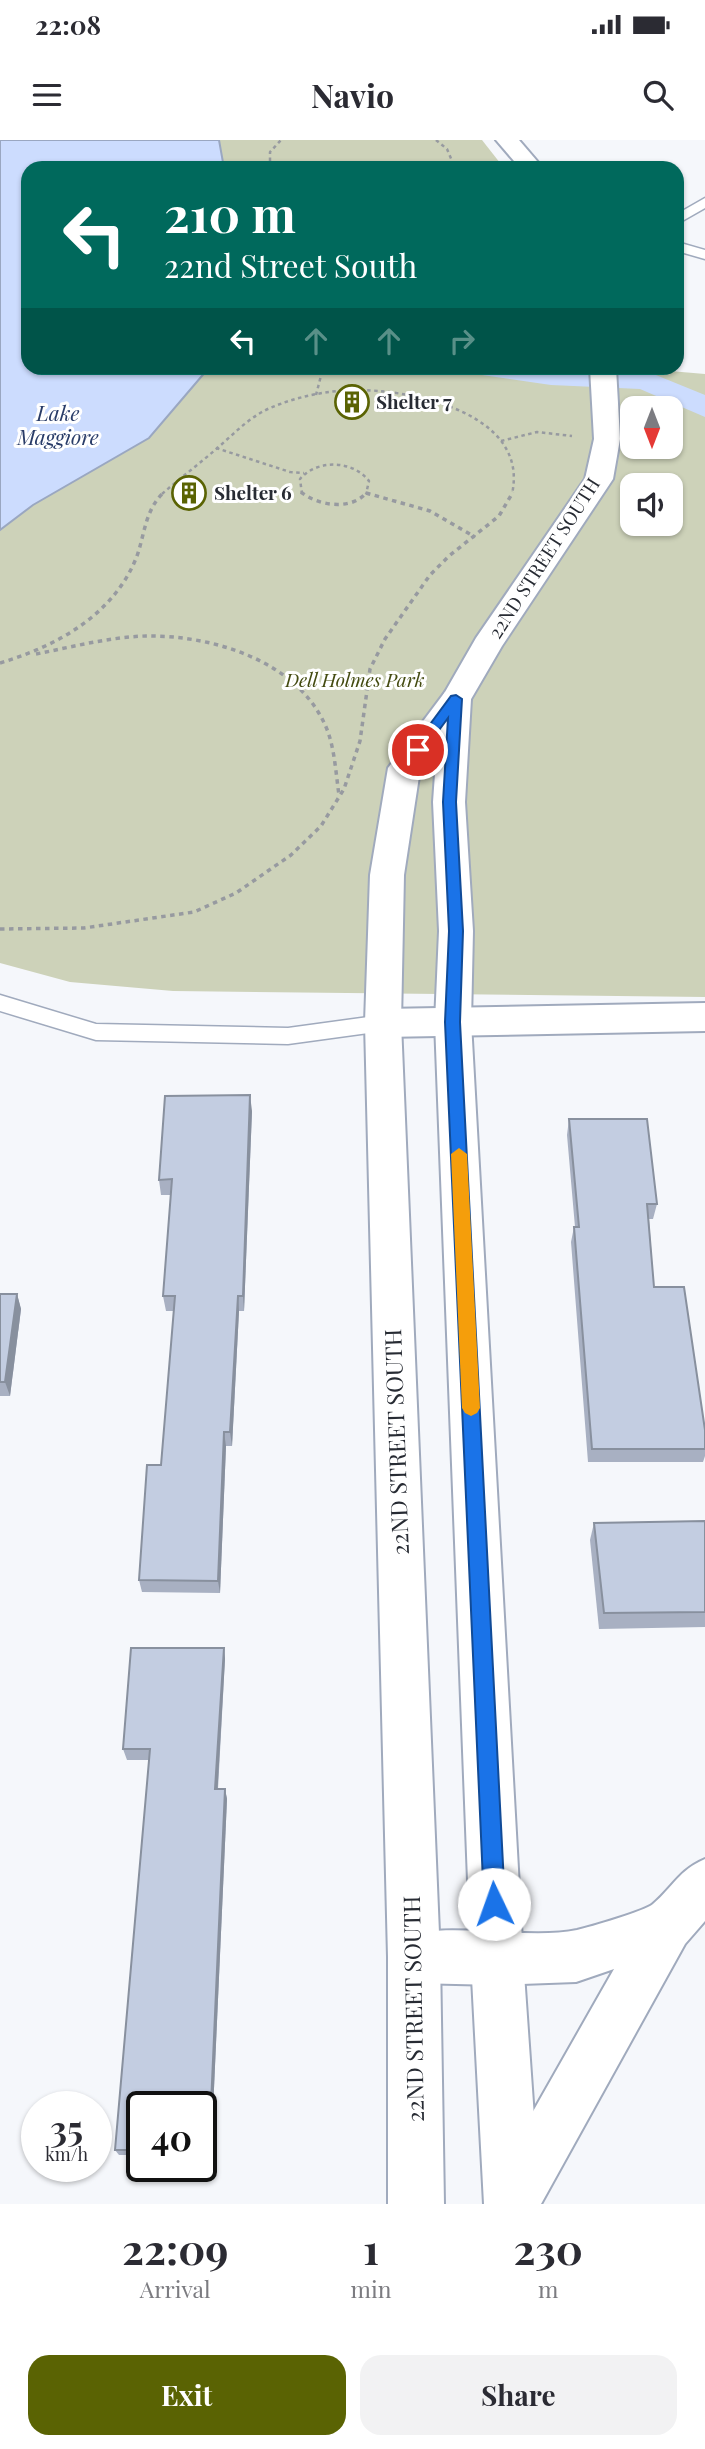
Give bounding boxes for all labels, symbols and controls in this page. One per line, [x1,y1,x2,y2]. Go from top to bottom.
text: 22:08 [35,7,101,42]
text: Navio [311,73,394,116]
icon: menu [28,76,66,114]
icon: search [639,76,677,114]
text: 210 m [164,180,296,245]
icon: left [49,189,140,280]
text: 22nd Street South [164,243,417,286]
icon: left [224,322,262,360]
icon: ahead [297,322,335,360]
icon: ahead [370,322,408,360]
icon: right [443,322,481,360]
building icon: Shelter 7 [333,383,371,421]
place label: Shelter 7 [376,388,452,414]
north arrow [620,396,682,458]
map controls [620,396,683,536]
water label: Lake Maggiore [16,398,99,450]
street label: 22ND STREET SOUTH [481,472,605,643]
button: sound [620,473,683,536]
building icon: Shelter 6 [170,474,208,512]
place label: Shelter 6 [214,479,292,505]
park label: Dell Holmes Park [284,666,425,692]
pin [388,720,448,780]
icon: arrive [399,731,437,769]
street label: 22ND STREET SOUTH [376,1328,415,1556]
position arrow [457,1867,531,1941]
street label: 22ND STREET SOUTH [395,1896,430,2122]
speed limit sign: 40 [126,2091,217,2182]
text: 35 [50,2104,83,2151]
text: km/h [45,2142,88,2166]
text: 22:09 [122,2220,228,2276]
text: 1 [363,2220,379,2276]
text: 230 [513,2220,583,2276]
text: Arrival [140,2273,211,2304]
text: min [350,2273,391,2304]
text: m [538,2273,558,2304]
button: Exit [28,2355,346,2435]
button: Share [360,2355,677,2435]

